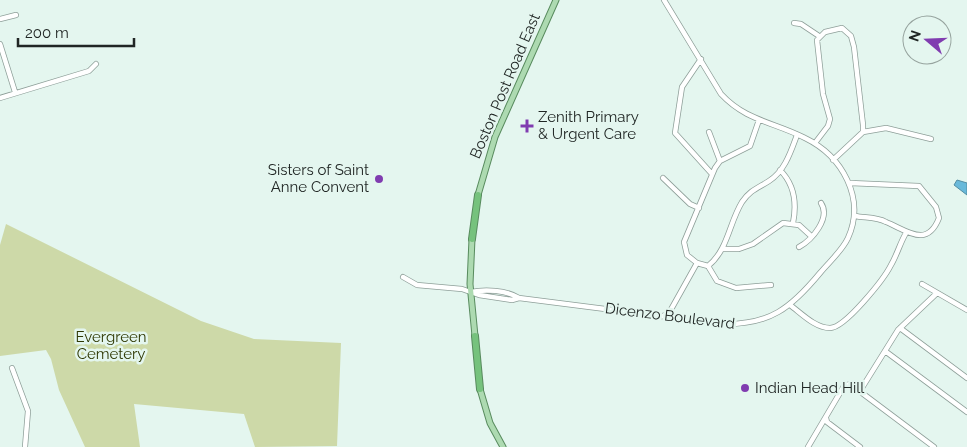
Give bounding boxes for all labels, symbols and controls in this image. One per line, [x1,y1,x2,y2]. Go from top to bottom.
street label: Boston Post Road East [466,11,544,161]
scale bar [18,15,134,47]
north arrow [902,15,952,65]
text: 200 m [25,24,69,42]
text: N [905,28,924,43]
place label: Zenith Primary & Urgent Care [538,108,639,143]
marker: Zenith Primary & Urgent Care [520,119,534,133]
place label: Sisters of Saint Anne Convent [268,161,369,196]
marker: Sisters of Saint Anne Convent [373,173,385,185]
street label: Dicenzo Boulevard [604,299,736,333]
park label: Evergreen Cemetery [75,328,147,363]
place label: Indian Head Hill [755,379,865,397]
marker: Indian Head Hill [739,382,751,394]

